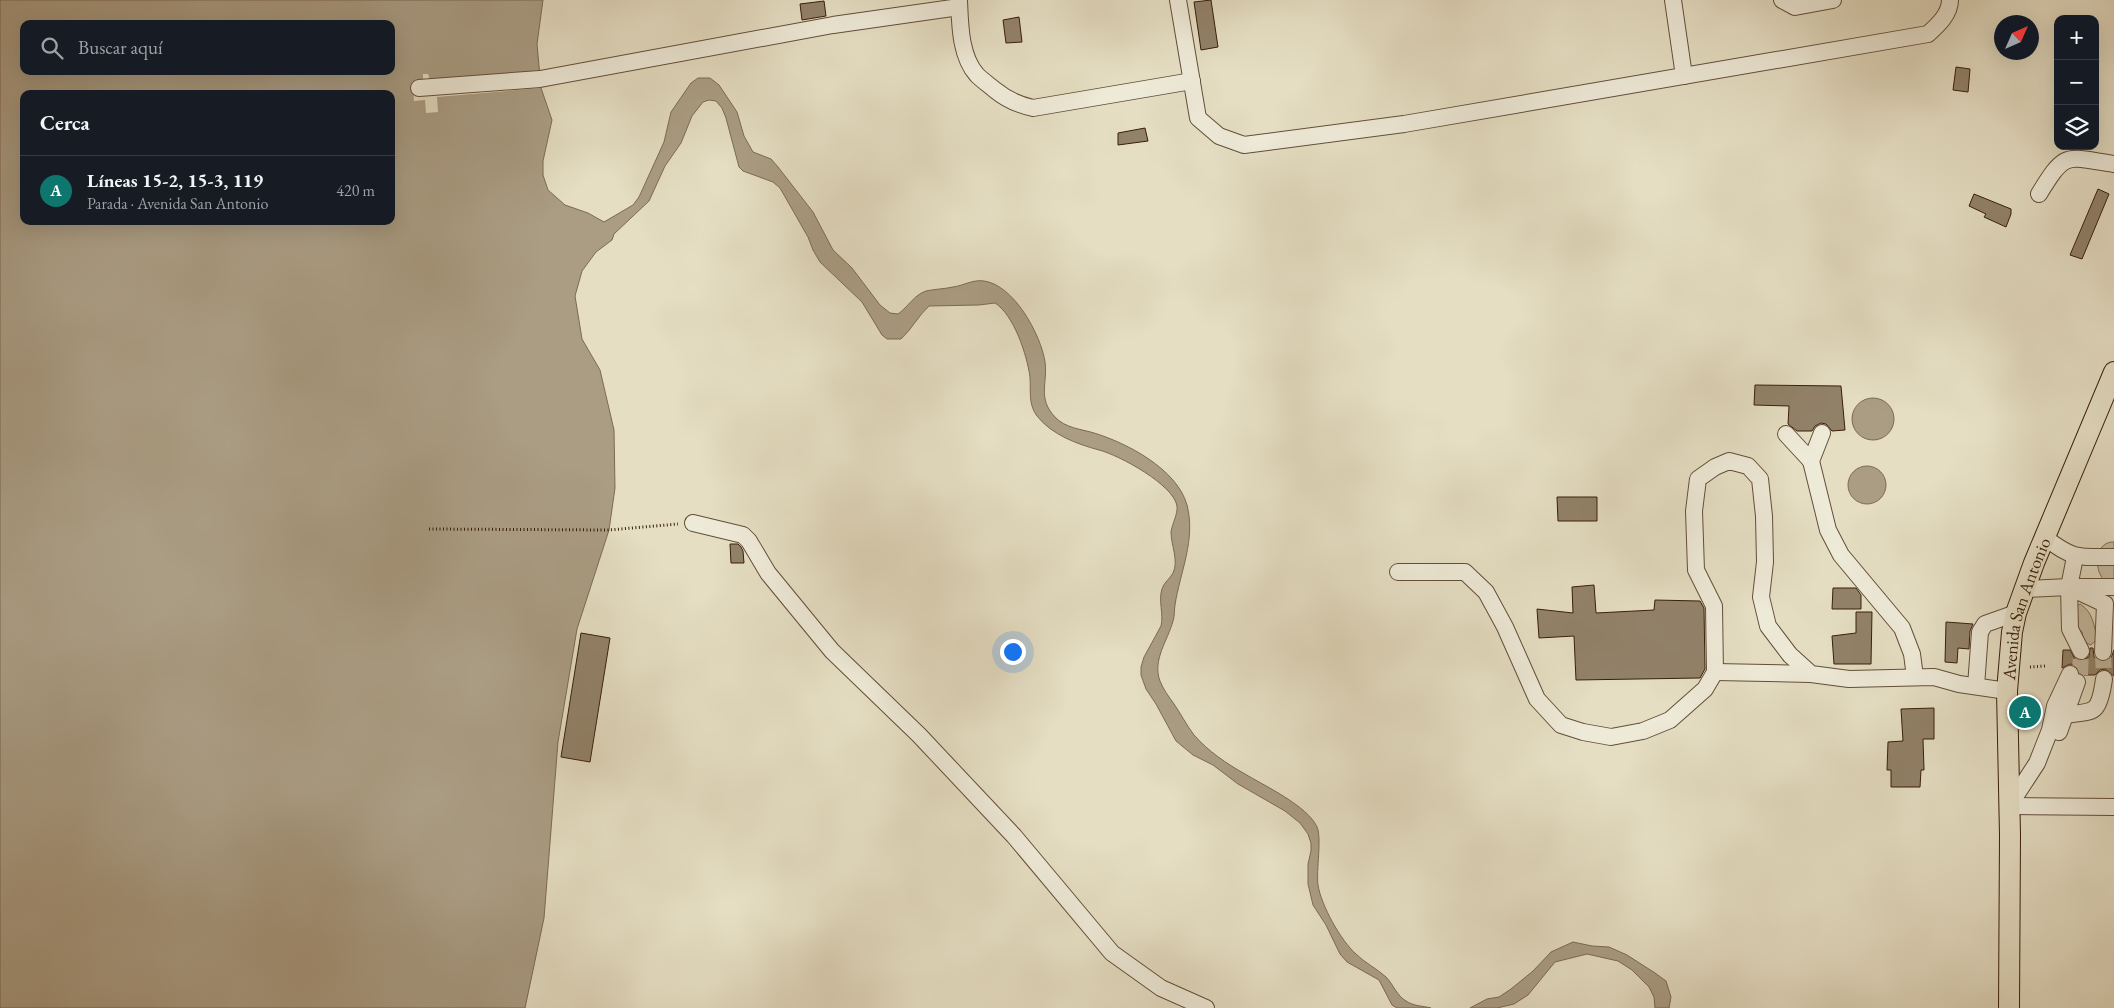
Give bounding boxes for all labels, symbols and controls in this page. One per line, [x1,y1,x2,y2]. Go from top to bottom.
north arrow [1994,15,2039,60]
map controls [2054,15,2099,150]
button: + [2054,15,2099,60]
search box [20,20,395,75]
icon: search [38,34,66,62]
text: Buscar aquí [78,35,163,60]
button: − [2054,60,2099,105]
button: layers [2054,105,2099,150]
text: Cerca [40,109,90,136]
text: Líneas 15-2, 15-3, 119 [87,168,263,193]
text: A [50,180,62,201]
text: 420 m [336,180,375,201]
text: Parada · Avenida San Antonio [87,193,268,214]
street label: Avenida San Antonio [1996,534,2055,682]
your location [1000,639,1026,665]
pin: A [2009,693,2041,731]

